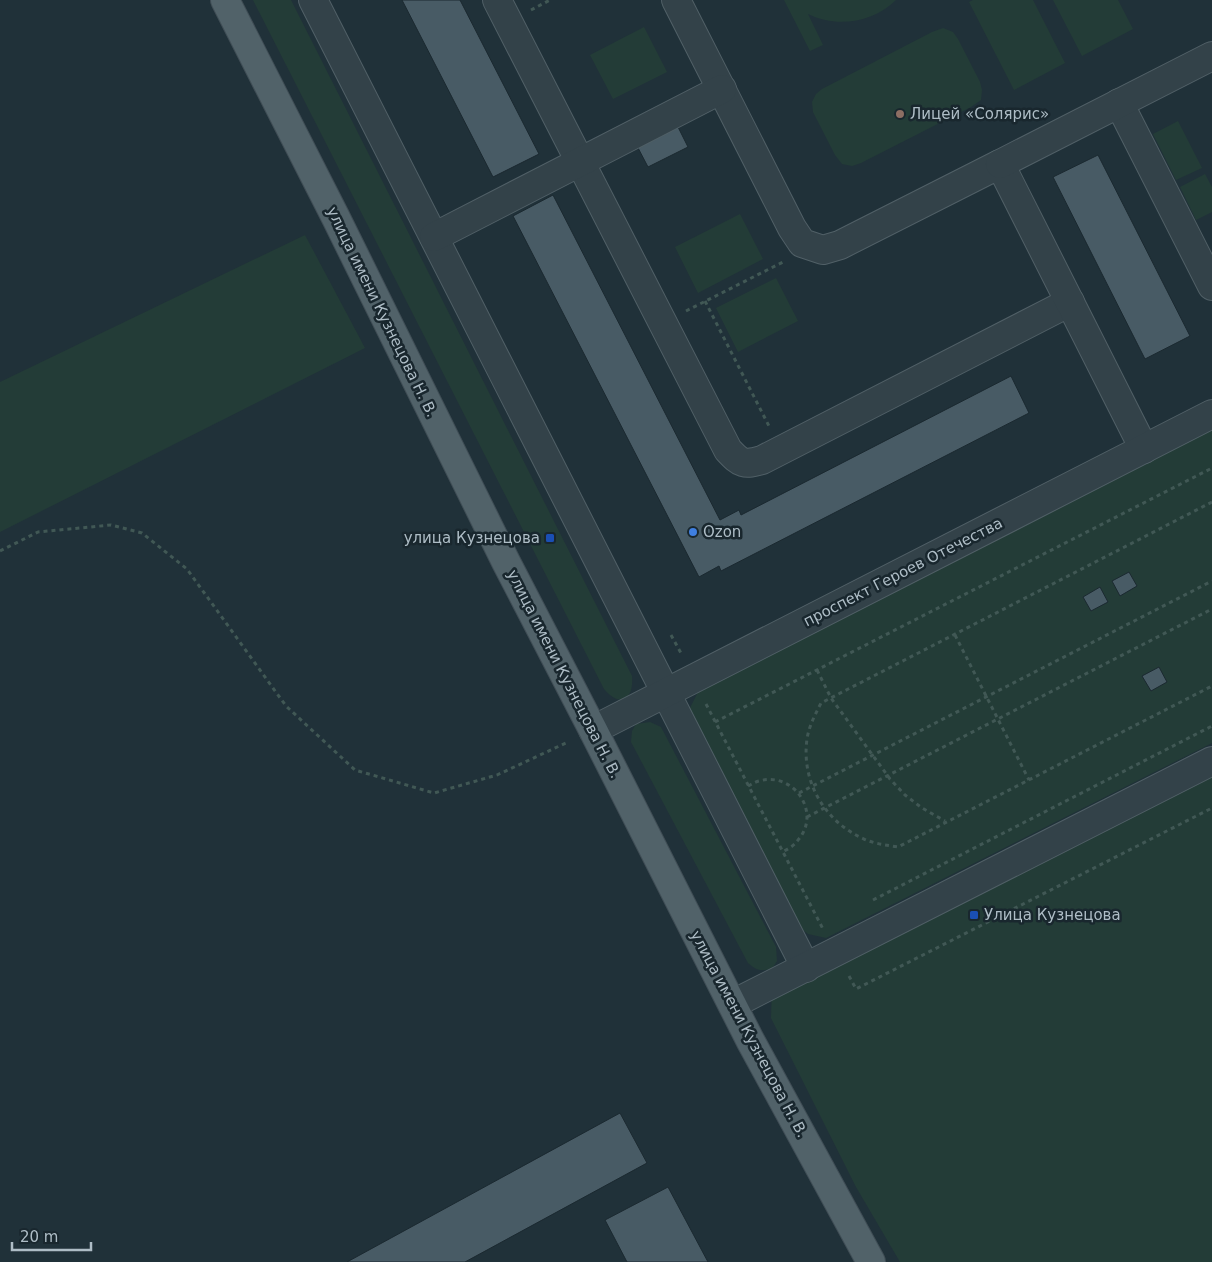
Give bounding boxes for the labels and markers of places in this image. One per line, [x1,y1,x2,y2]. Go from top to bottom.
place label: Лицей «Солярис» [910,105,1049,123]
marker: Лицей «Солярис» [894,108,906,120]
place label: Ozon [703,523,741,541]
marker: Ozon [687,526,699,538]
place label: улица Кузнецова [404,529,540,547]
marker: улица Кузнецова [544,532,556,544]
place label: Улица Кузнецова [984,906,1121,924]
marker: Улица Кузнецова [968,909,980,921]

